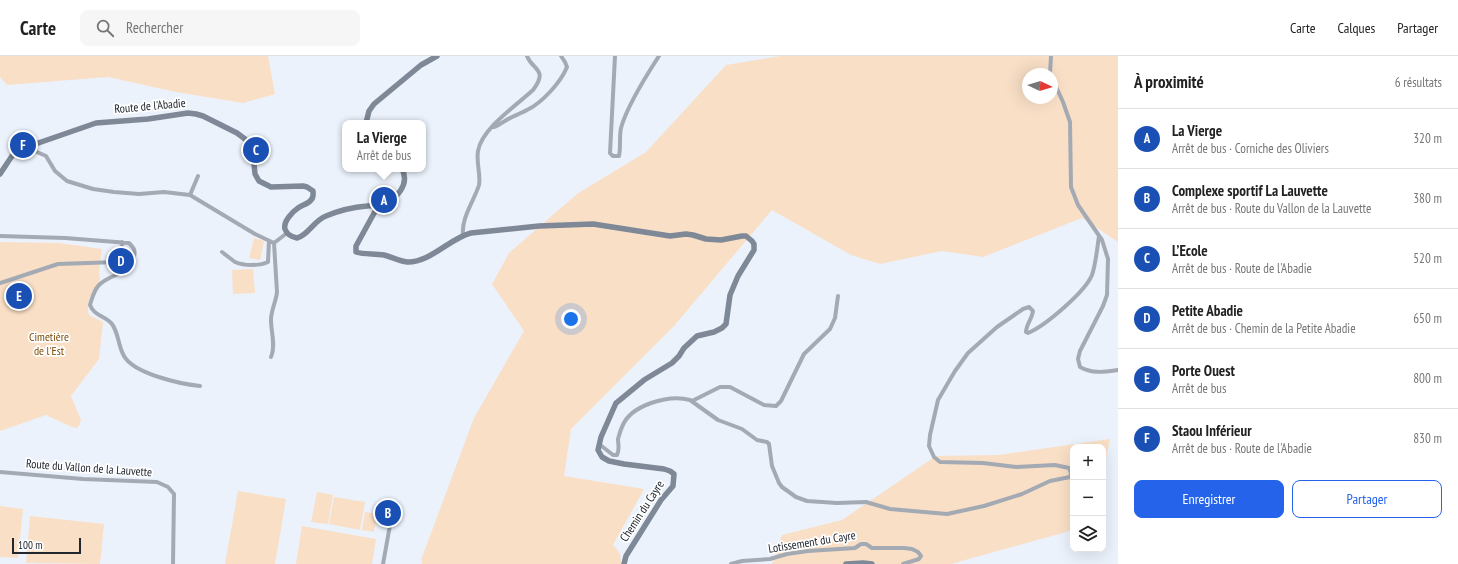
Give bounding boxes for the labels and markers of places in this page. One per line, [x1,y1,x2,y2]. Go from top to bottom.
pin: F [10,130,36,160]
pin: C [243,135,269,165]
pin: A [371,185,397,215]
pin: D [108,246,134,276]
pin: E [6,281,32,311]
pin: B [375,498,401,528]

